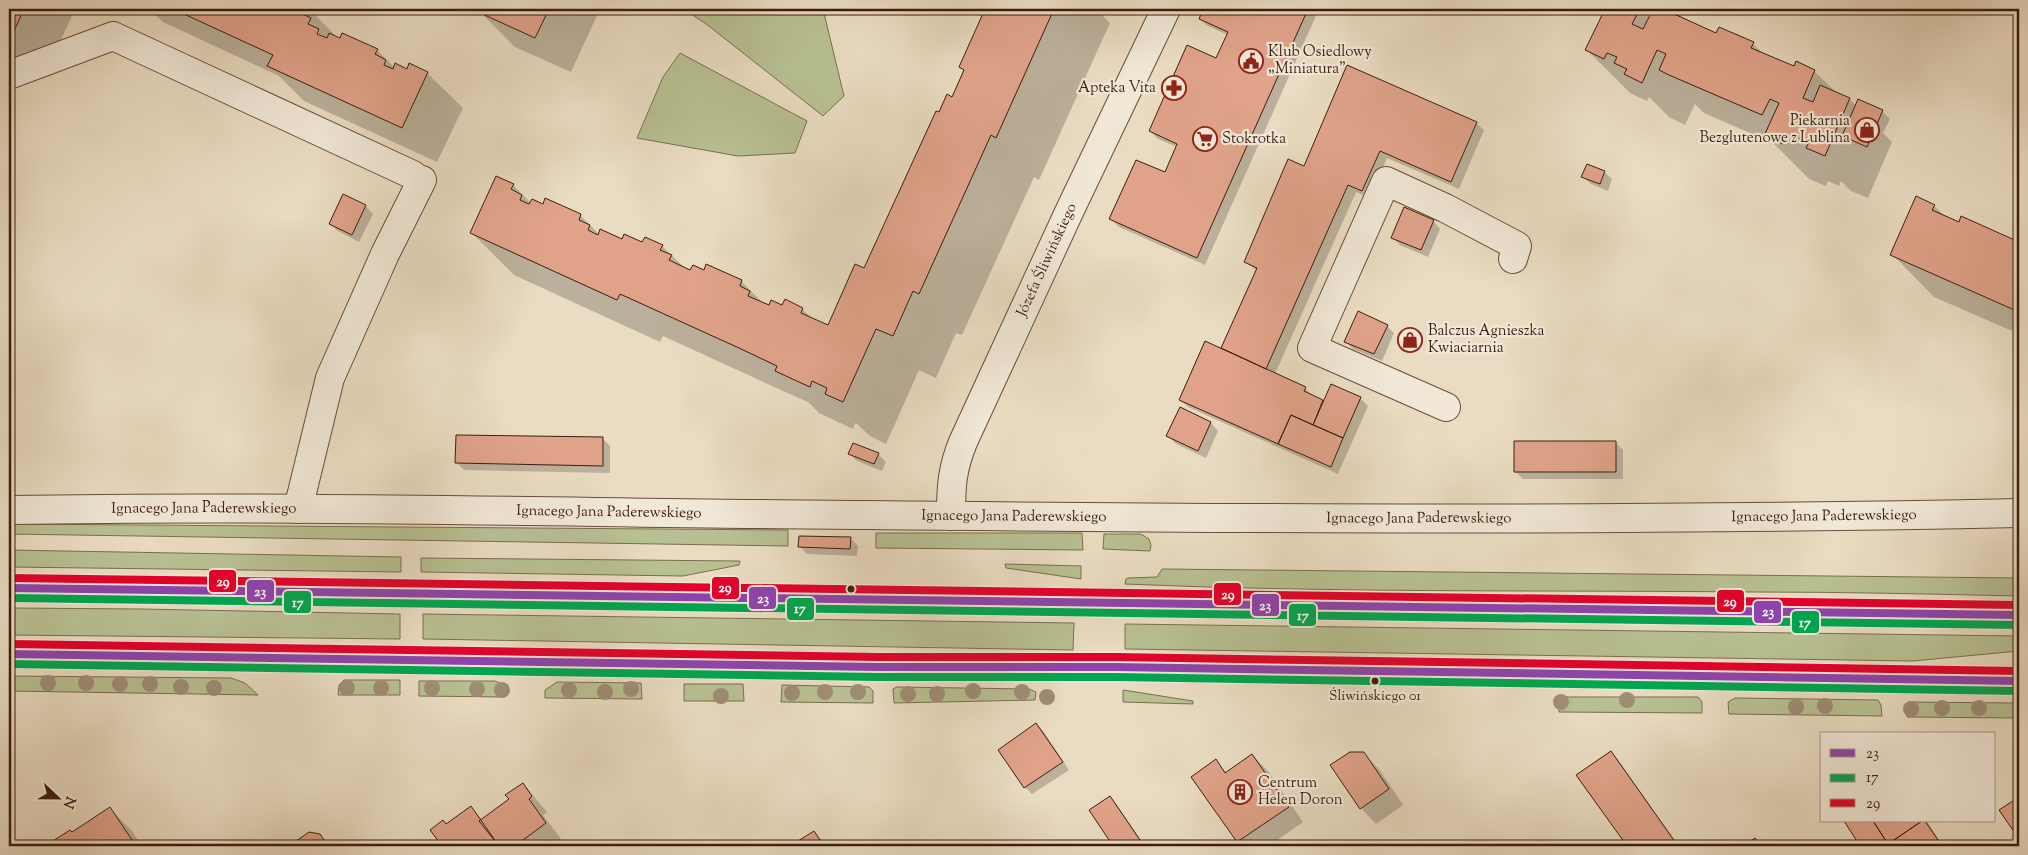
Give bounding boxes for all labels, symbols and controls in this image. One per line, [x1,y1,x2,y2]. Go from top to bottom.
place label: Klub Osiedlowy „Miniatura” [1268,42,1372,80]
public building icon: Klub Osiedlowy „Miniatura” [1238,48,1264,74]
pharmacy icon: Apteka Vita [1161,75,1187,101]
place label: Apteka Vita [1078,78,1156,99]
place label: Piekarnia Bezglutenowe z Lublina [1700,111,1850,149]
shop icon: Piekarnia Bezglutenowe z Lublina [1854,117,1880,143]
supermarket icon: Stokrotka [1192,126,1218,152]
place label: Stokrotka [1222,129,1286,150]
street label: Józefa Śliwińskiego [1011,200,1082,321]
place label: Balczus Agnieszka Kwiaciarnia [1428,321,1545,359]
shop icon: Balczus Agnieszka Kwiaciarnia [1397,327,1423,353]
street label: Ignacego Jana Paderewskiego [111,498,297,519]
street label: Ignacego Jana Paderewskiego [516,500,702,524]
street label: Ignacego Jana Paderewskiego [1731,504,1917,528]
street label: Ignacego Jana Paderewskiego [921,505,1107,528]
street label: Ignacego Jana Paderewskiego [1326,508,1512,529]
line badge: 29 [208,569,237,593]
text: 29 [216,573,230,593]
line badge: 29 [711,576,740,600]
line badge: 23 [246,579,275,603]
text: 29 [718,579,732,599]
line badge: 29 [1213,582,1242,606]
text: 23 [254,583,266,603]
unlabelled marker [846,584,856,594]
line badge: 23 [748,586,777,610]
text: 29 [1221,586,1235,606]
line badge: 29 [1716,589,1745,613]
line badge: 17 [283,590,312,614]
text: 23 [757,590,769,610]
line badge: 23 [1251,593,1280,617]
text: 29 [1723,593,1737,613]
text: 17 [292,594,305,614]
line badge: 17 [786,597,815,621]
text: 23 [1259,597,1271,617]
text: 17 [794,600,807,620]
line badge: 23 [1753,600,1782,624]
line badge: 17 [1288,603,1317,627]
text: 23 [1762,603,1774,623]
text: 17 [1297,607,1310,627]
line badge: 17 [1791,610,1820,634]
text: 17 [1799,614,1812,634]
marker: Śliwińskiego 01 [1370,676,1380,686]
place label: Śliwińskiego 01 [1329,687,1421,707]
legend [1820,732,1996,822]
text: 23 [1866,744,1879,765]
text: 17 [1866,768,1879,789]
north arrow [32,772,82,822]
place label: Centrum Helen Doron [1258,773,1343,811]
building icon: Centrum Helen Doron [1227,779,1253,805]
text: N [57,793,80,811]
text: 29 [1866,794,1880,815]

